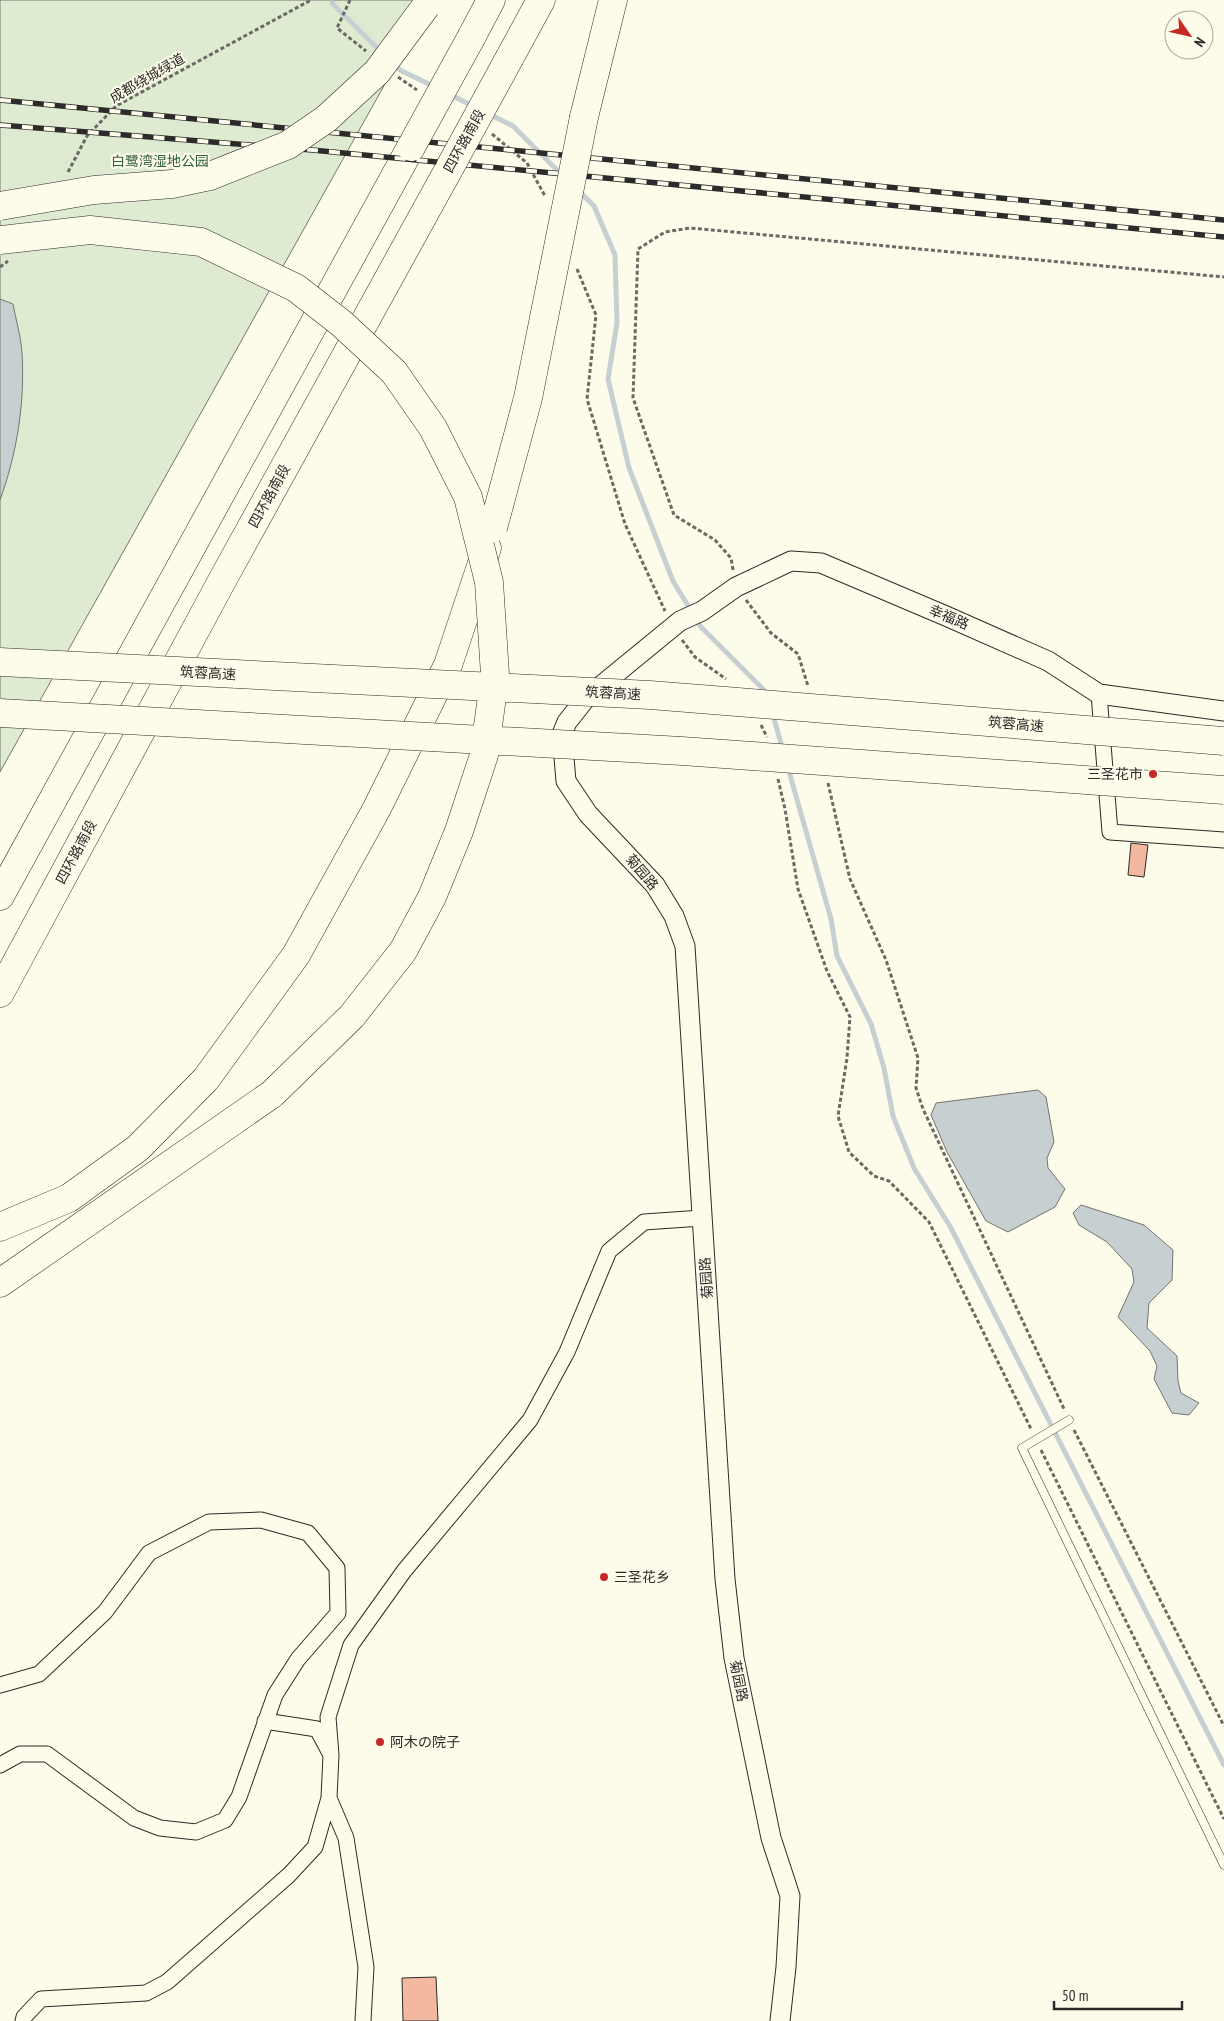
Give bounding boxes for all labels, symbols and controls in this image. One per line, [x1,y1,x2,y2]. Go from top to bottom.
north arrow [1164,10,1214,60]
text: N [1190,34,1209,50]
street label: 成都绕城绿道 [106,49,188,107]
street label: 四环路南段 [439,106,489,176]
park label: 白鹭湾湿地公园 [111,152,209,170]
street label: 四环路南段 [244,461,294,531]
street label: 幸福路 [926,601,972,633]
street label: 筑蓉高速 [180,663,236,683]
street label: 筑蓉高速 [585,683,641,703]
street label: 筑蓉高速 [987,713,1045,735]
place label: 三圣花市 [1087,765,1143,783]
marker: 三圣花市 [1147,768,1159,780]
street label: 四环路南段 [52,817,100,887]
street label: 菊园路 [622,850,662,894]
street label: 菊园路 [696,1256,716,1300]
place label: 三圣花乡 [614,1568,670,1586]
marker: 三圣花乡 [598,1571,610,1583]
street label: 菊园路 [726,1659,752,1703]
place label: 阿木の院子 [390,1733,460,1751]
marker: 阿木の院子 [374,1736,386,1748]
scale bar [1054,1978,1182,2010]
text: 50 m [1062,1986,1088,2005]

